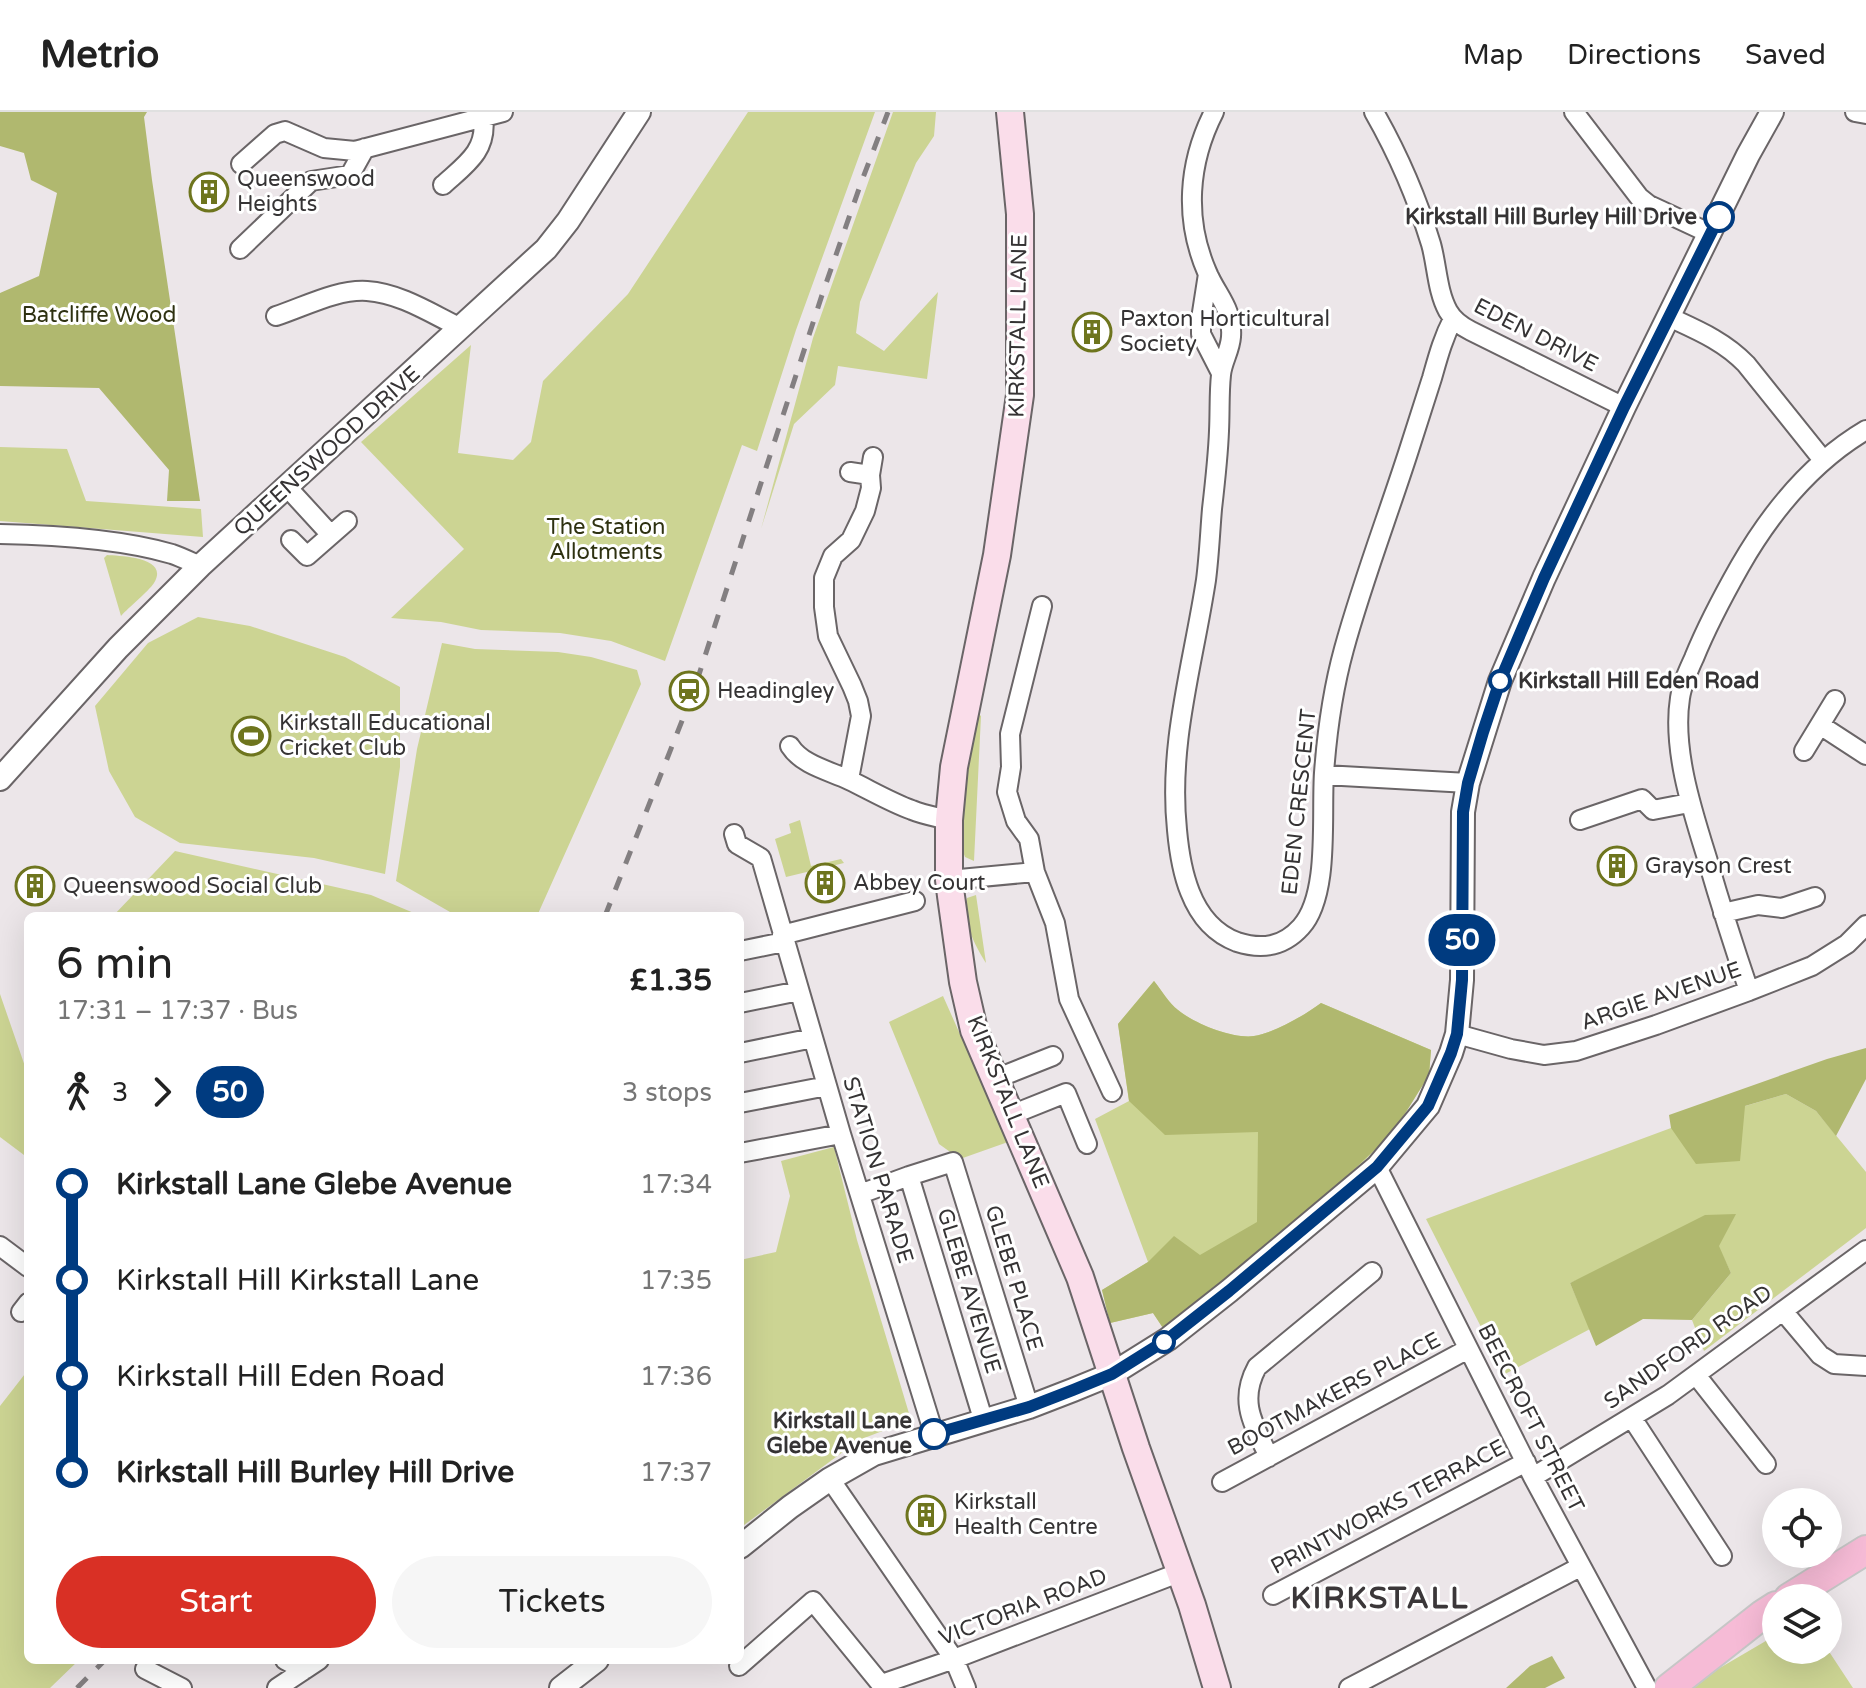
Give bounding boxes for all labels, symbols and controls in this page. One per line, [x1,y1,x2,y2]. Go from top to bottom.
text: Metrio [40,32,159,78]
text: Map [1463,38,1523,72]
text: Directions [1567,38,1701,72]
text: Saved [1745,38,1826,72]
place label: Queenswood Heights [237,166,375,217]
building icon: Queenswood Heights [188,171,230,213]
marker: Kirkstall Hill Burley Hill Drive [1704,202,1734,232]
place label: Kirkstall Hill Burley Hill Drive [1405,204,1697,230]
street label: KIRKSTALL LANE [1003,234,1033,418]
street label: EDEN DRIVE [1470,293,1602,377]
park label: Batcliffe Wood [22,302,176,328]
place label: Paxton Horticultural Society [1120,306,1330,357]
building icon: Paxton Horticultural Society [1071,311,1113,353]
street label: QUEENSWOOD DRIVE [228,360,426,542]
park label: The Station Allotments [546,514,666,565]
place label: Kirkstall Hill Eden Road [1518,668,1759,694]
station icon: Headingley [668,670,710,712]
marker: Kirkstall Hill Eden Road [1489,670,1511,692]
place label: Headingley [717,678,835,704]
street label: EDEN CRESCENT [1276,707,1322,896]
place label: Kirkstall Educational Cricket Club [279,710,491,761]
sports icon: Kirkstall Educational Cricket Club [230,715,272,757]
building icon: Grayson Crest [1596,845,1638,887]
place label: Grayson Crest [1645,853,1792,879]
building icon: Abbey Court [804,862,846,904]
building icon: Queenswood Social Club [14,865,56,907]
place label: Abbey Court [853,870,985,896]
place label: Queenswood Social Club [63,873,322,899]
line badge: 50 [1426,914,1498,966]
text: 50 [1444,923,1480,957]
text: 6 min [56,938,173,991]
street label: ARGIE AVENUE [1577,956,1745,1036]
text: £1.35 [630,962,712,999]
text: 17:31 – 17:37 · Bus [56,995,298,1026]
street label: KIRKSTALL LANE [961,1012,1055,1192]
icon: walk [56,1070,100,1114]
icon: forward [140,1070,184,1114]
street label: STATION PARADE [837,1074,919,1266]
text: 50 [212,1075,248,1109]
text: 3 [112,1077,128,1108]
text: 3 stops [622,1077,712,1108]
text: Kirkstall Lane Glebe Avenue [116,1166,512,1203]
text: 17:34 [640,1169,712,1200]
street label: GLEBE PLACE [980,1202,1048,1354]
street label: GLEBE AVENUE [931,1205,1007,1377]
text: Kirkstall Hill Kirkstall Lane [116,1262,479,1299]
text: 17:35 [640,1265,712,1296]
street label: SANDFORD ROAD [1599,1279,1777,1415]
street label: BEECROFT STREET [1472,1320,1590,1517]
street label: BOOTMAKERS PLACE [1223,1327,1445,1461]
unlabelled marker [1153,1331,1175,1353]
text: Kirkstall Hill Eden Road [116,1358,445,1395]
text: 17:36 [640,1361,712,1392]
place label: Kirkstall Lane Glebe Avenue [767,1408,912,1459]
marker: Kirkstall Lane Glebe Avenue [919,1419,949,1449]
street label: PRINTWORKS TERRACE [1266,1434,1510,1580]
text: Kirkstall Hill Burley Hill Drive [116,1454,514,1491]
text: 17:37 [640,1457,712,1488]
map controls [1762,1488,1842,1664]
button: locate [1762,1488,1842,1568]
place label: Kirkstall Health Centre [954,1489,1098,1540]
building icon: Kirkstall Health Centre [905,1494,947,1536]
button: Start [56,1556,376,1648]
button: Tickets [392,1556,712,1648]
street label: VICTORIA ROAD [935,1563,1111,1651]
district label: KIRKSTALL [1291,1580,1469,1617]
button: layers [1762,1584,1842,1664]

